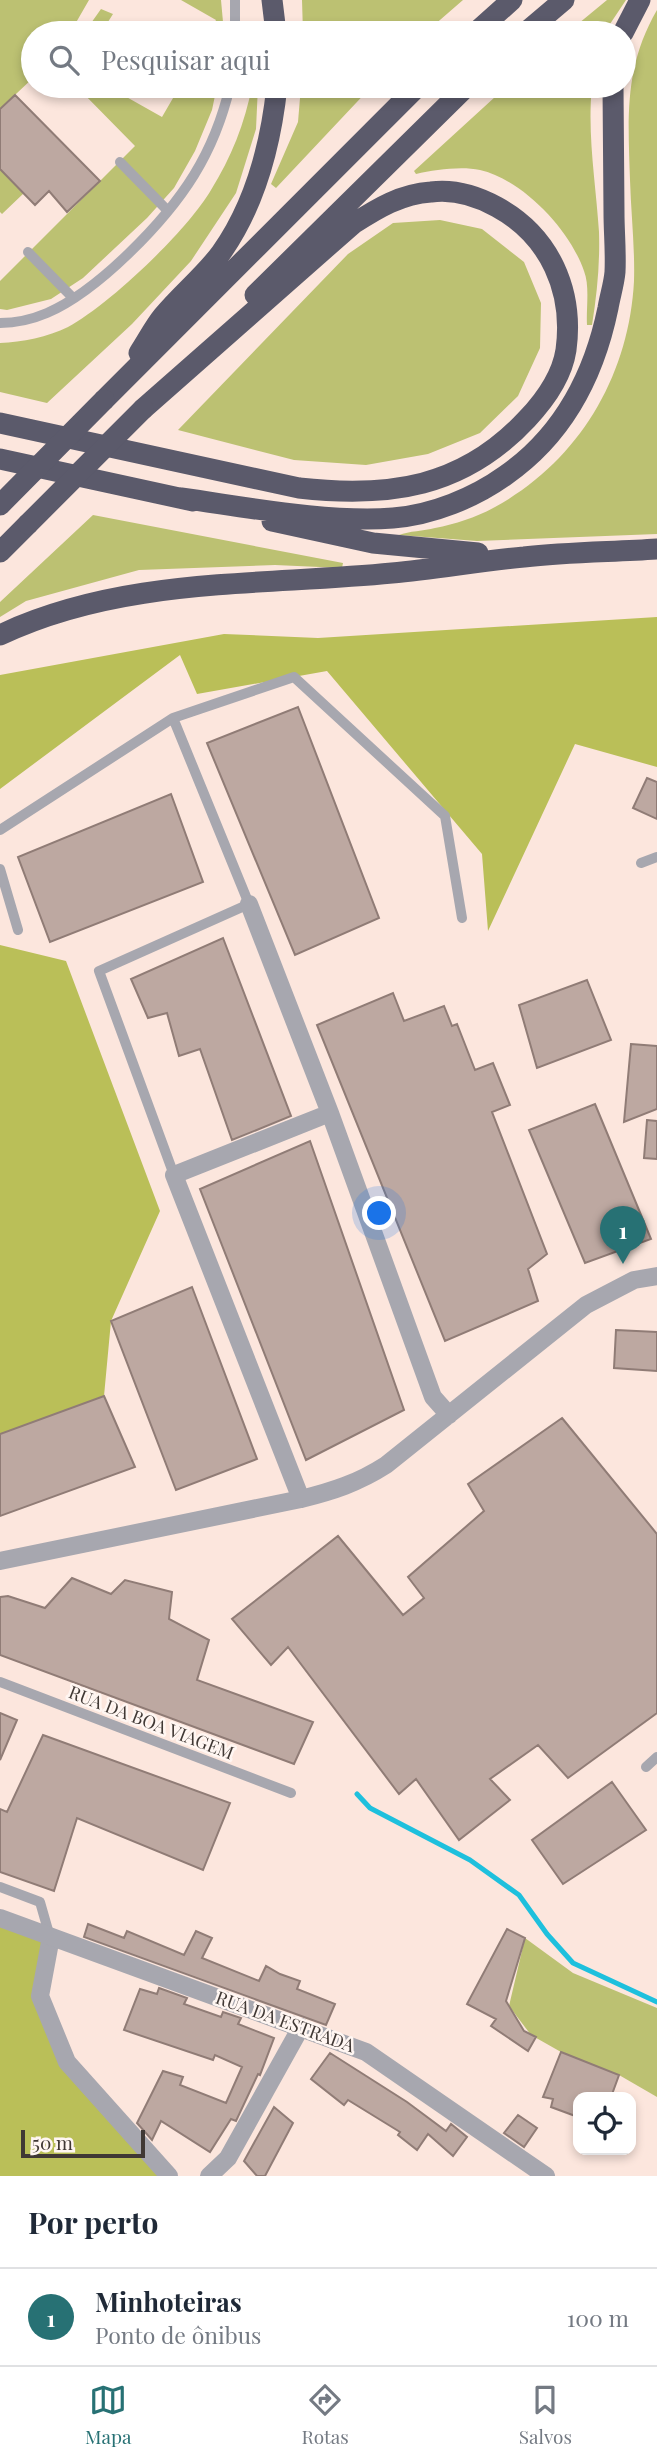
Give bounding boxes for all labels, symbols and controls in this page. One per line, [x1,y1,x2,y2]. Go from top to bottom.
search box [21,21,636,98]
icon: search [45,41,83,79]
text: Pesquisar aqui [101,42,270,77]
your location [362,1196,396,1230]
pin: 1 [600,1206,646,1264]
street label: RUA DA BOA VIAGEM [65,1680,237,1765]
street label: RUA DA ESTRADA [213,1985,359,2058]
map controls [573,2092,636,2155]
button: locate [573,2092,636,2155]
scale bar [21,2127,145,2159]
text: 50 m [32,2129,73,2155]
text: Por perto [28,2202,158,2242]
text: Minhoteiras [95,2284,242,2319]
text: 1 [47,2302,55,2333]
text: 100 m [567,2302,629,2333]
text: Ponto de ônibus [95,2319,261,2350]
tab: Mapa [85,2381,131,2449]
tab: Rotas [301,2381,349,2449]
tab: Salvos [519,2381,572,2449]

